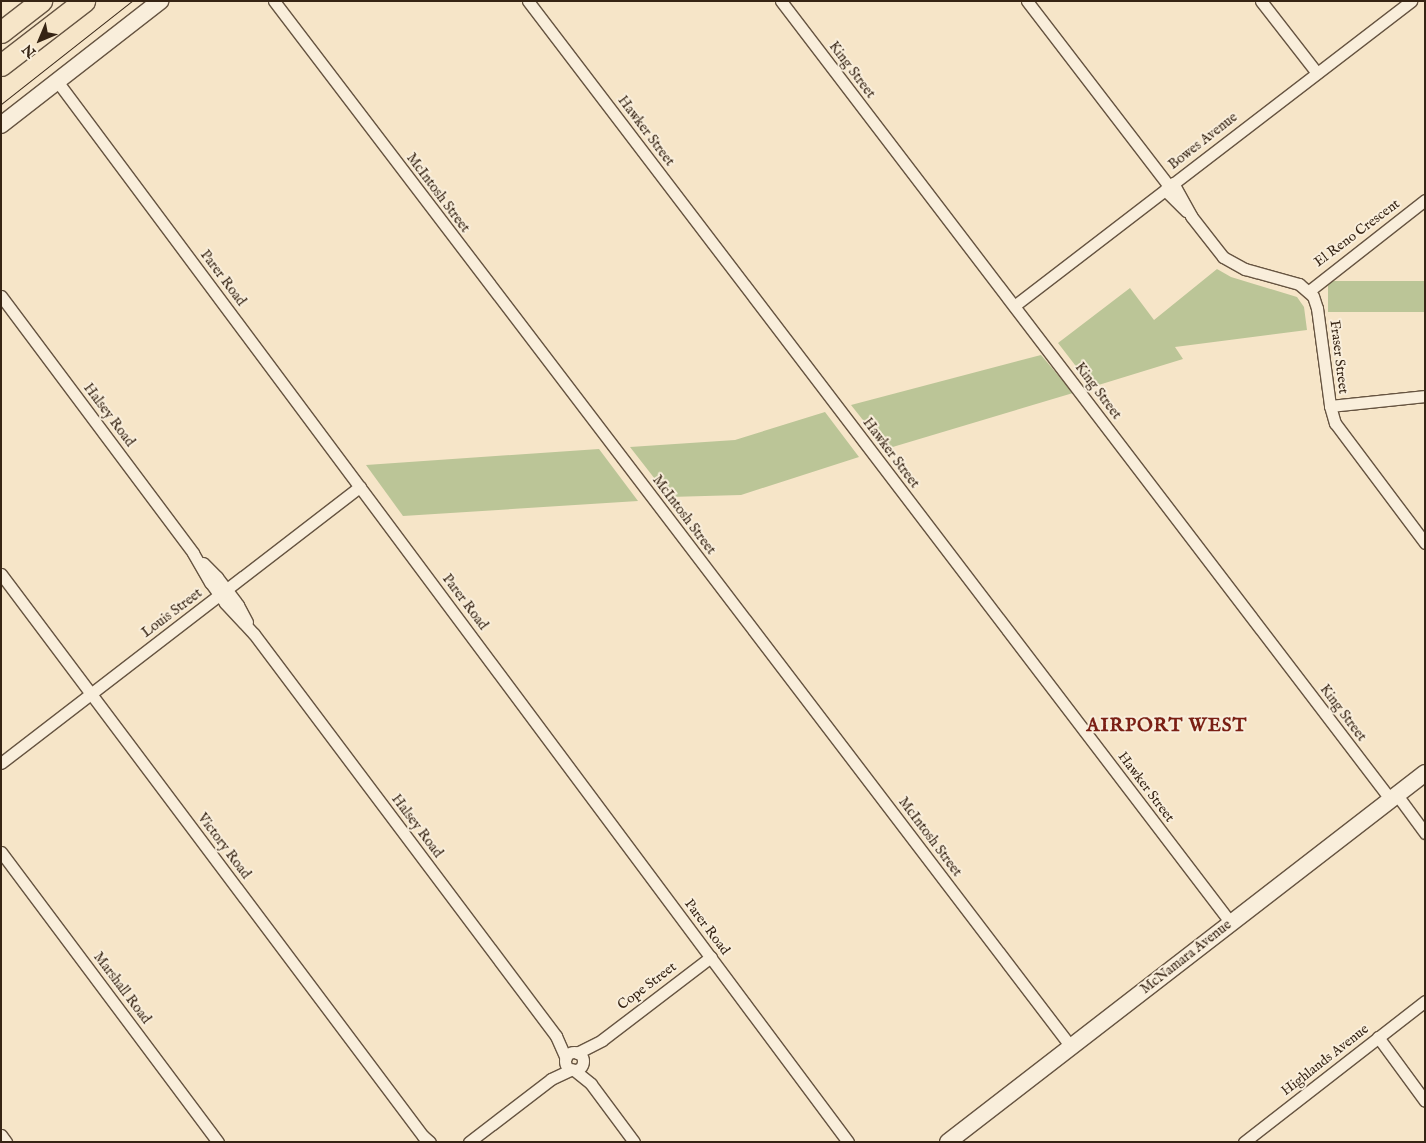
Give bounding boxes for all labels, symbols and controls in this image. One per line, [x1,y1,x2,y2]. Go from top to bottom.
north arrow [15,15,65,65]
street label: King Street [825,38,879,102]
text: N [19,40,40,61]
street label: Hawker Street [614,93,678,169]
street label: Bowes Avenue [1165,109,1241,173]
street label: McIntosh Street [403,150,473,236]
street label: El Reno Crescent [1311,195,1403,271]
street label: Parer Road [197,247,249,309]
street label: Fraser Street [1326,319,1352,395]
street label: King Street [1071,359,1125,423]
street label: Halsey Road [80,380,138,450]
street label: Hawker Street [859,415,923,491]
street label: McIntosh Street [649,472,719,558]
street label: Parer Road [439,571,491,633]
street label: Louis Street [138,585,206,641]
street label: King Street [1316,681,1370,745]
district label: AIRPORT WEST [1085,716,1249,738]
street label: Hawker Street [1114,749,1178,825]
street label: Halsey Road [388,791,446,861]
street label: McIntosh Street [895,794,965,880]
street label: Victory Road [194,810,254,882]
street label: Parer Road [681,896,733,958]
street label: McNamara Avenue [1137,916,1235,998]
street label: Marshall Road [90,949,154,1027]
street label: Cope Street [614,958,680,1014]
street label: Highlands Avenue [1278,1021,1372,1099]

